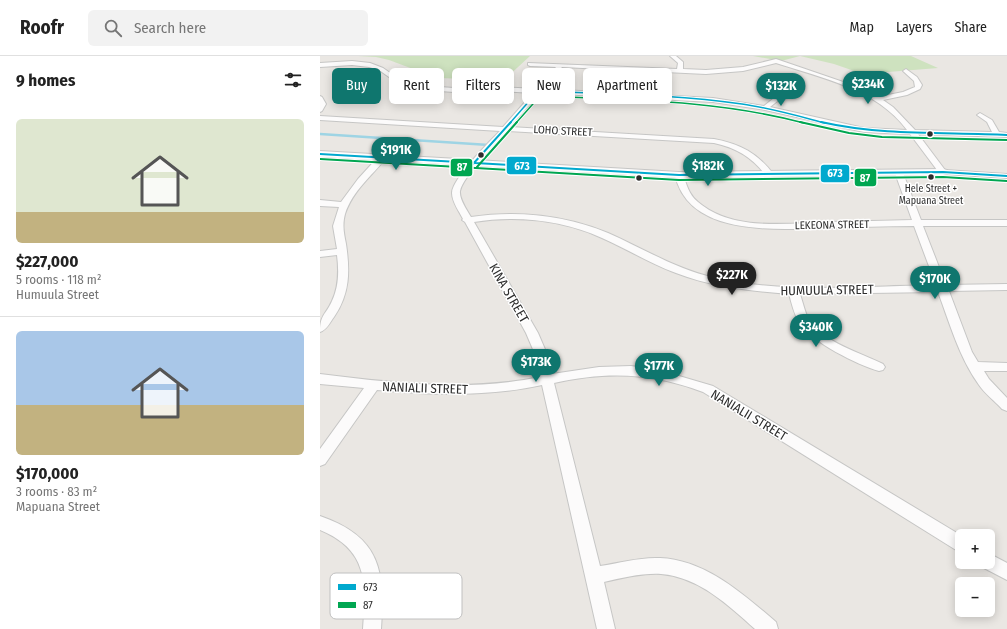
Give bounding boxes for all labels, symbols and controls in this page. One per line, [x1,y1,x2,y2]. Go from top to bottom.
search box [88,10,368,46]
text: Roofr [20,16,64,39]
icon: search [102,17,124,39]
text: Search here [134,19,206,37]
text: Map [850,19,874,36]
text: Layers [896,19,932,36]
text: Share [954,19,987,36]
chip: Buy [332,68,381,104]
chip: Rent [389,68,444,104]
chip: Filters [452,68,514,104]
chip: New [522,68,575,104]
chip: Apartment [583,68,672,104]
icon: filters [282,69,304,91]
text: 9 homes [16,70,75,91]
pin: $234K [840,71,896,105]
pin: $132K [753,73,809,107]
text: $234K [852,76,884,91]
text: $132K [765,78,797,93]
street label: LOHO STREET [533,123,594,139]
unlabelled marker [925,129,935,139]
pin: $191K [368,137,424,171]
text: $191K [380,142,412,157]
icon: home [124,145,196,217]
unlabelled marker [476,150,486,160]
pin: $182K [680,153,736,187]
line badge: 673 [506,156,537,175]
line badge: 87 [450,158,473,177]
text: $182K [692,158,724,173]
text: 673 [514,160,530,173]
text: 87 [457,161,467,174]
line badge: 673 [820,164,850,183]
text: 673 [827,167,843,180]
line badge: 87 [854,168,877,187]
text: 87 [860,172,870,185]
marker: Hele Street + Mapuana Street [926,172,936,182]
unlabelled marker [634,173,644,183]
place label: Hele Street + Mapuana Street [899,183,964,207]
street label: LEKEONA STREET [795,218,870,232]
text: $227,000 [16,251,79,272]
street label: KINA STREET [486,261,532,325]
pin: $227K [704,262,760,296]
pin: $170K [907,266,963,300]
text: $227K [716,267,748,282]
text: $170K [919,271,951,286]
text: 5 rooms · 118 m² [16,272,101,287]
street label: HUMUULA STREET [780,282,874,298]
text: Humuula Street [16,287,99,302]
pin: $340K [788,314,844,348]
text: $340K [799,319,833,334]
pin: $173K [508,349,564,383]
pin: $177K [631,353,687,387]
text: $173K [521,354,551,369]
icon: home [124,357,196,429]
text: $177K [644,358,674,373]
street label: NANIALII STREET [382,379,468,397]
street label: NANIALII STREET [708,386,790,444]
text: $170,000 [16,463,79,484]
text: 3 rooms · 83 m² [16,484,97,499]
text: Mapuana Street [16,499,100,514]
map controls [955,529,995,617]
button: + [955,529,995,569]
legend [330,573,462,619]
button: − [955,577,995,617]
text: 673 [363,581,378,594]
text: 87 [363,599,373,612]

